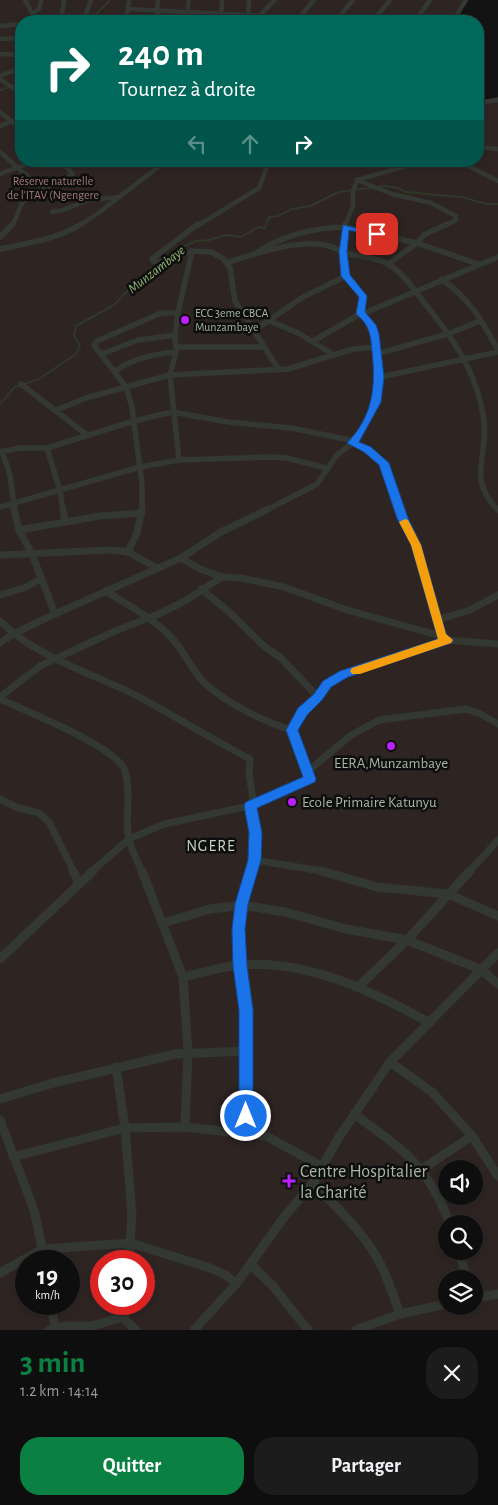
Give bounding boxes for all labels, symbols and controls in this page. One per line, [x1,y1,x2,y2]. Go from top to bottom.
icon: right [35,35,100,100]
text: 240 m [118,37,204,72]
text: Tournez à droite [118,78,256,100]
icon: left [183,130,211,158]
icon: ahead [236,130,264,158]
icon: right [289,130,317,158]
park label: Réserve naturelle de l'ITAV (Ngengere [7,175,99,201]
pin [356,213,398,255]
icon: arrive [363,220,391,248]
water label: Munzambaye [125,243,188,296]
place label: ECC 3eme CBCA Munzambaye [195,307,269,334]
marker: ECC 3eme CBCA Munzambaye [179,314,191,326]
marker: EERA,Munzambaye [385,740,397,752]
place label: EERA,Munzambaye [334,756,448,771]
place label: Ecole Primaire Katunyu [302,795,437,810]
marker: Ecole Primaire Katunyu [286,796,298,808]
district label: NGERE [186,838,236,854]
position arrow [219,1089,271,1141]
map controls [438,1160,483,1315]
button: sound [438,1160,483,1205]
place label: Centre Hospitalier la Charité [300,1163,428,1202]
marker: Centre Hospitalier la Charité [282,1174,296,1188]
button: search [438,1215,483,1260]
speed limit sign: 30 [90,1250,155,1315]
text: 19 [37,1264,58,1289]
button: layers [438,1270,483,1315]
text: km/h [35,1289,60,1301]
button: close [426,1347,478,1399]
text: 3 min [20,1348,85,1378]
text: 1.2 km · 14:14 [20,1383,98,1399]
button: Quitter [20,1437,244,1495]
button: Partager [254,1437,478,1495]

